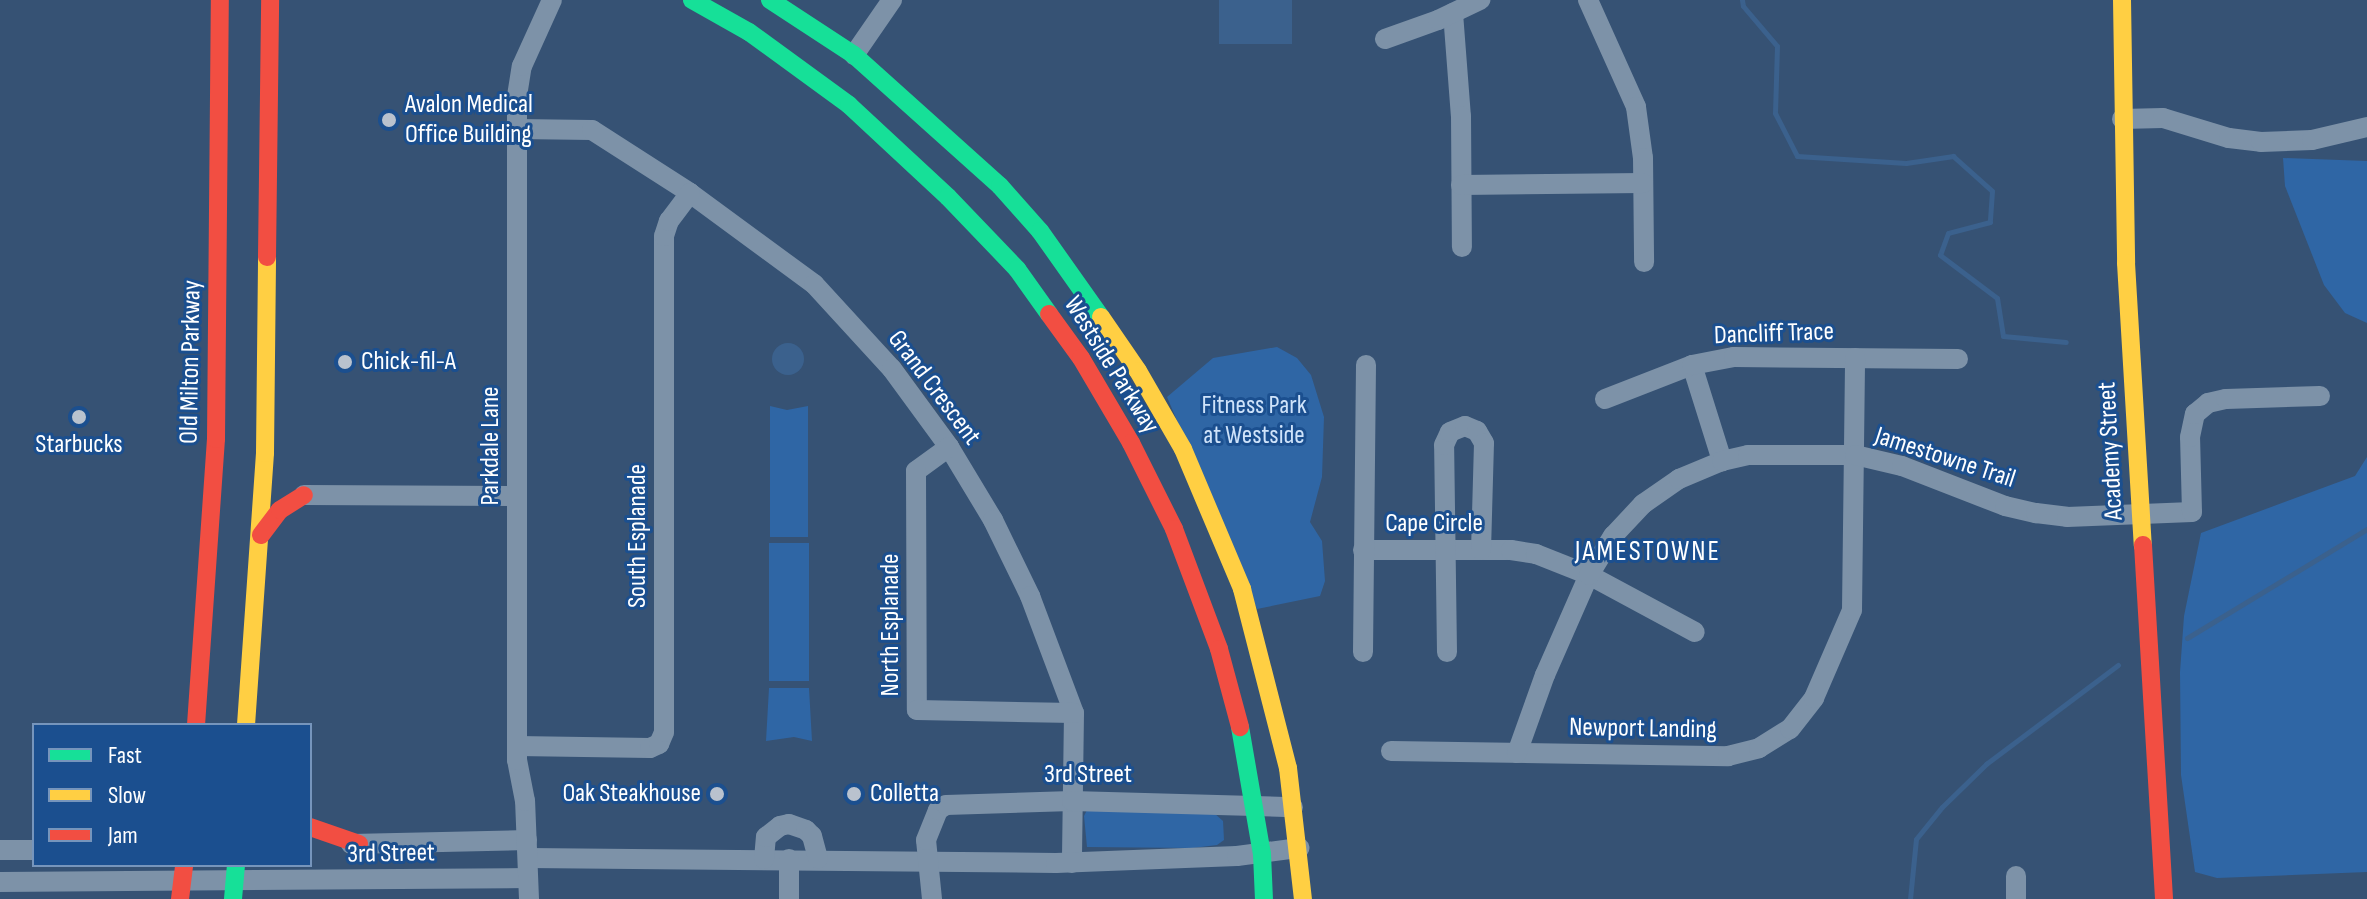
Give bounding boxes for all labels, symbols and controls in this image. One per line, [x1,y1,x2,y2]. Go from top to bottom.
place label: Avalon Medical Office Building [405,89,533,150]
marker: Avalon Medical Office Building [380,111,398,129]
street label: Old Milton Parkway [174,280,208,444]
street label: Westside Parkway [1056,291,1166,439]
street label: Dancliff Trace [1714,316,1834,352]
street label: Grand Crescent [881,324,987,452]
place label: Chick-fil-A [361,346,456,378]
marker: Chick-fil-A [336,353,354,371]
street label: Academy Street [2092,381,2130,521]
street label: Parkdale Lane [475,386,507,506]
park label: Fitness Park at Westside [1201,390,1307,452]
marker: Starbucks [70,408,88,426]
street label: Jamestowne Trail [1871,421,2019,495]
place label: Starbucks [35,429,123,461]
street label: South Esplanade [622,464,654,608]
street label: Cape Circle [1385,508,1483,540]
district label: JAMESTOWNE [1575,535,1721,569]
street label: North Esplanade [875,553,907,697]
street label: Newport Landing [1569,712,1717,746]
legend [32,723,312,867]
text: Fast [108,741,142,770]
street label: 3rd Street [1044,759,1132,791]
place label: Oak Steakhouse [563,778,701,810]
place label: Colletta [870,778,939,810]
text: Slow [108,781,146,810]
marker: Oak Steakhouse [708,785,726,803]
marker: Colletta [845,785,863,803]
text: Jam [108,821,138,850]
street label: 3rd Street [347,838,435,870]

